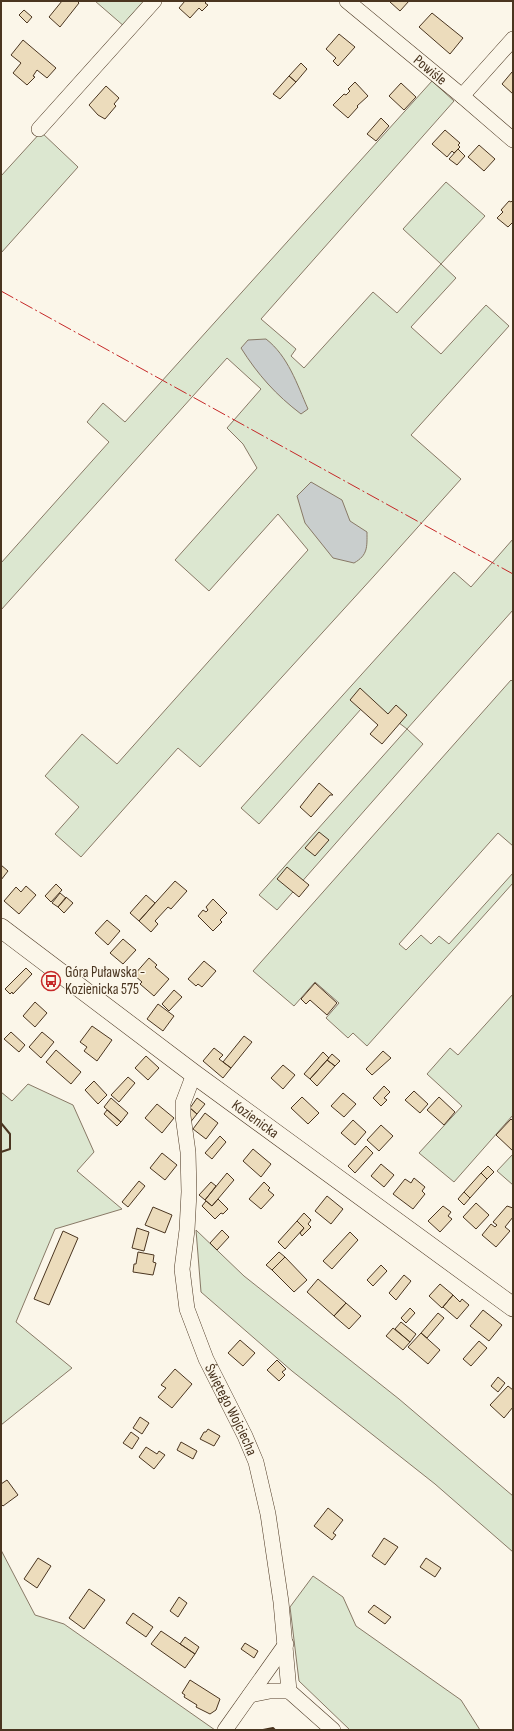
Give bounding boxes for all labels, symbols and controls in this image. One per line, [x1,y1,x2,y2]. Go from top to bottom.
street label: Powiśle [409,51,451,90]
place label: Góra Puławska - Kozienicka 575 [65,963,145,999]
bus stop icon: Góra Puławska - Kozienicka 575 [40,970,62,992]
street label: Kozienicka [228,1096,283,1143]
street label: Świętego Wojciecha [200,1361,261,1459]

